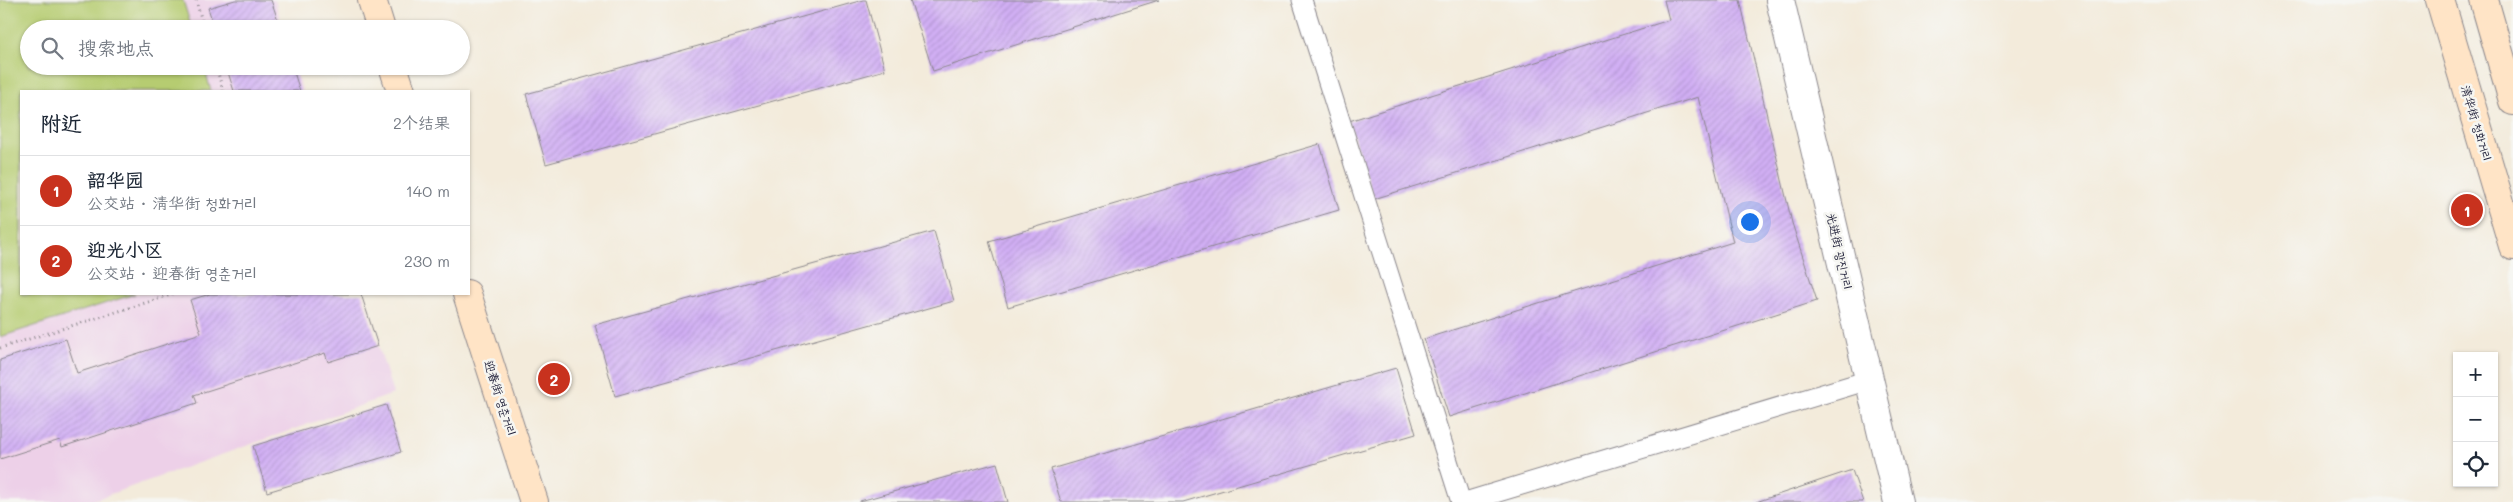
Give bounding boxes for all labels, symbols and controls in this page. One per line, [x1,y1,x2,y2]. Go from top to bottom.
search box [20,20,470,75]
icon: search [38,34,66,62]
text: 搜索地点 [78,35,154,60]
street label: 清华街 청화거리 [2458,83,2496,163]
text: 附近 [40,109,82,136]
text: 2个结果 [393,112,450,133]
text: 韶华园 [87,167,144,192]
text: 1 [52,180,60,201]
text: 140 m [406,180,450,201]
pin: 1 [2451,191,2483,229]
text: 公交站 · 清华街 청화거리 [87,192,257,213]
your location [1737,209,1763,235]
street label: 光进街 광진거리 [1823,211,1857,291]
text: 迎光小区 [87,237,163,262]
text: 2 [52,250,60,271]
text: 230 m [404,250,450,271]
text: 公交站 · 迎春街 영춘거리 [87,262,257,283]
map controls [2453,352,2498,487]
button: + [2453,352,2498,397]
street label: 迎春街 영춘거리 [481,358,521,437]
pin: 2 [538,360,570,398]
button: − [2453,397,2498,442]
button: locate [2453,442,2498,487]

